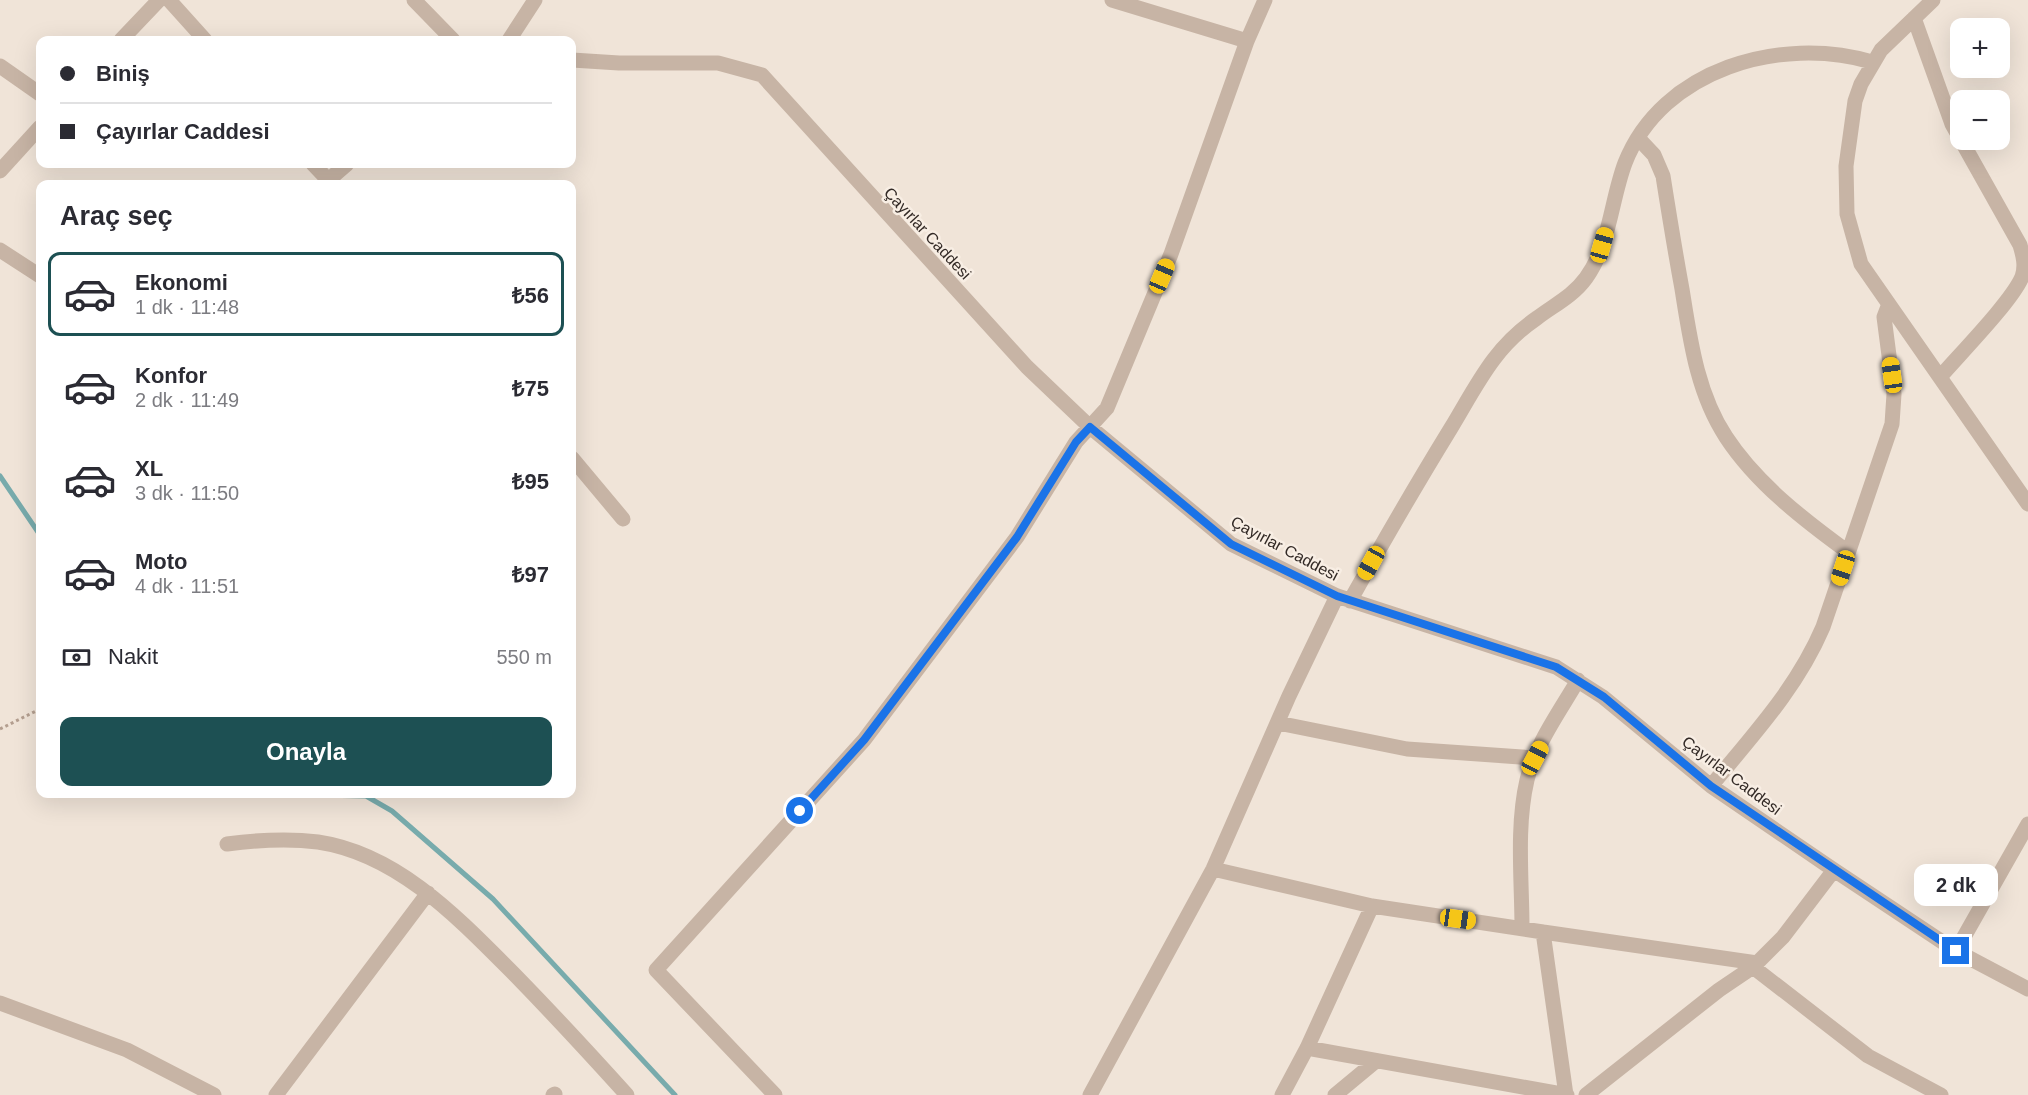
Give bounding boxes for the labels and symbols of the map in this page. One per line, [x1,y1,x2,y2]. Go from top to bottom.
street label: Çayırlar Caddesi [881,184,974,283]
car [1588,225,1616,265]
car [1147,256,1177,296]
car [1881,356,1903,394]
street label: Çayırlar Caddesi [1228,513,1341,584]
car [1354,543,1388,583]
car [1829,548,1857,588]
street label: Çayırlar Caddesi [1679,733,1784,818]
car [1519,738,1551,778]
route start [786,797,813,824]
callout: 2 dk [1914,864,1998,906]
car [1439,908,1477,930]
route end [1942,937,1969,964]

